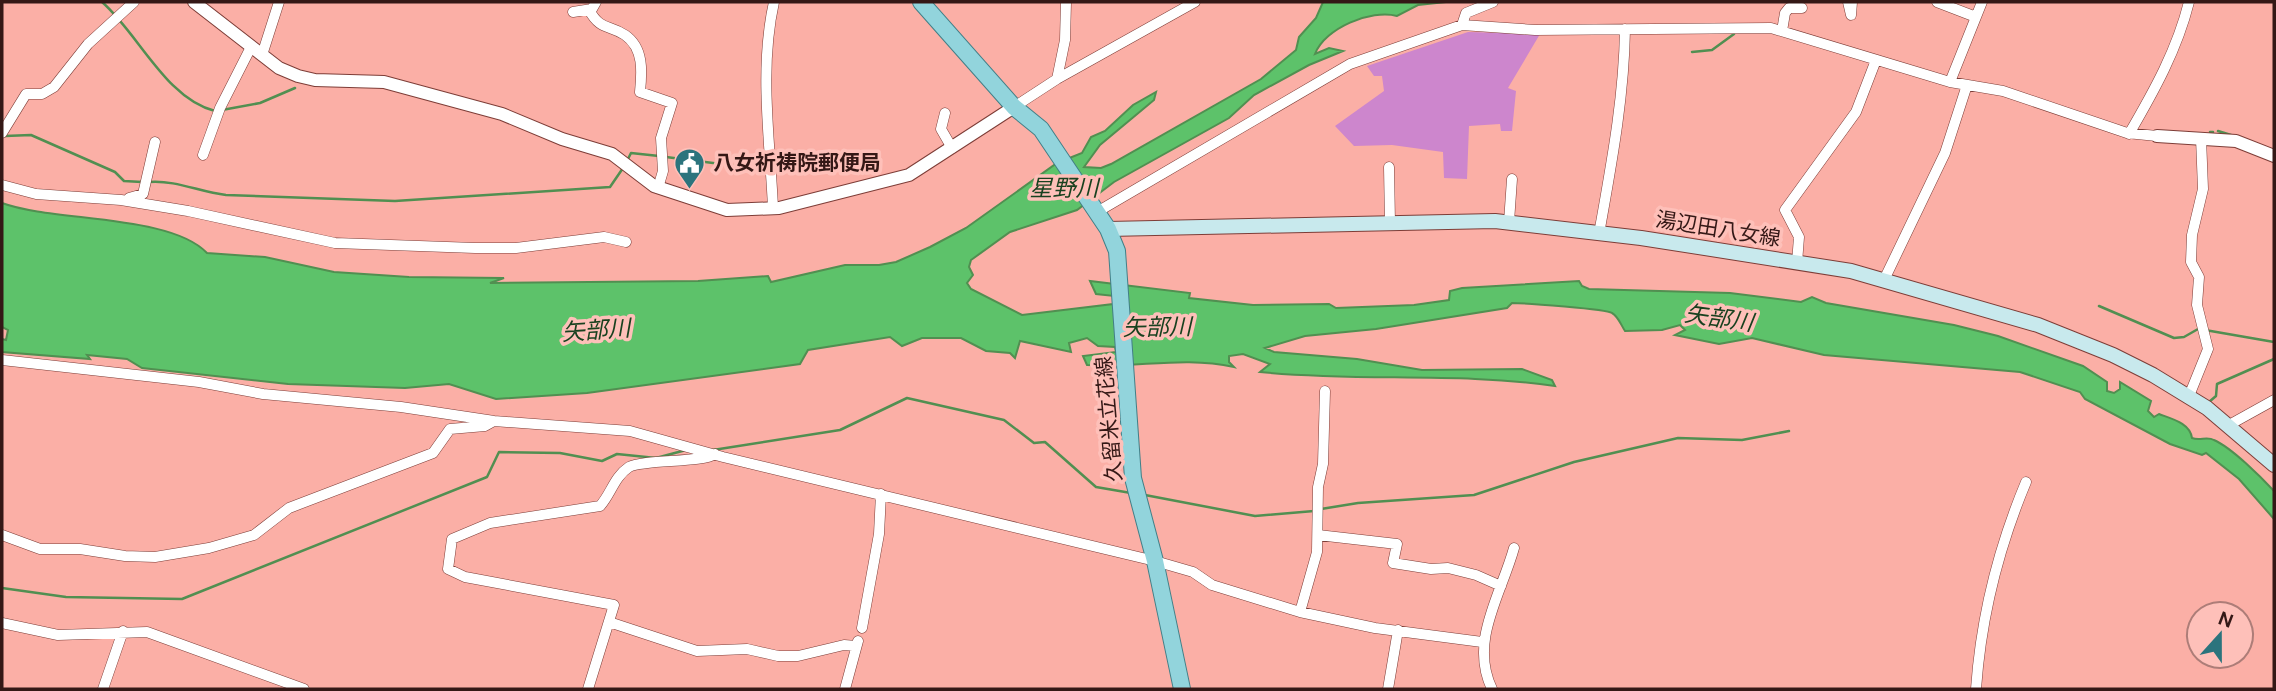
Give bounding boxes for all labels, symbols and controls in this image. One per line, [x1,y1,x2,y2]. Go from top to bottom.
public building icon: 八女祈祷院郵便局 [673,146,707,190]
place label: 八女祈祷院郵便局 [713,149,881,177]
water label: 星野川 [1030,173,1102,203]
street label: 湯辺田八女線 [1654,205,1782,253]
water label: 矢部川 [1683,298,1758,338]
water label: 矢部川 [1122,311,1195,343]
water label: 矢部川 [561,312,634,347]
street label: 久留米立花線 [1090,355,1128,483]
north arrow [2185,600,2255,670]
text: N [2215,605,2237,634]

